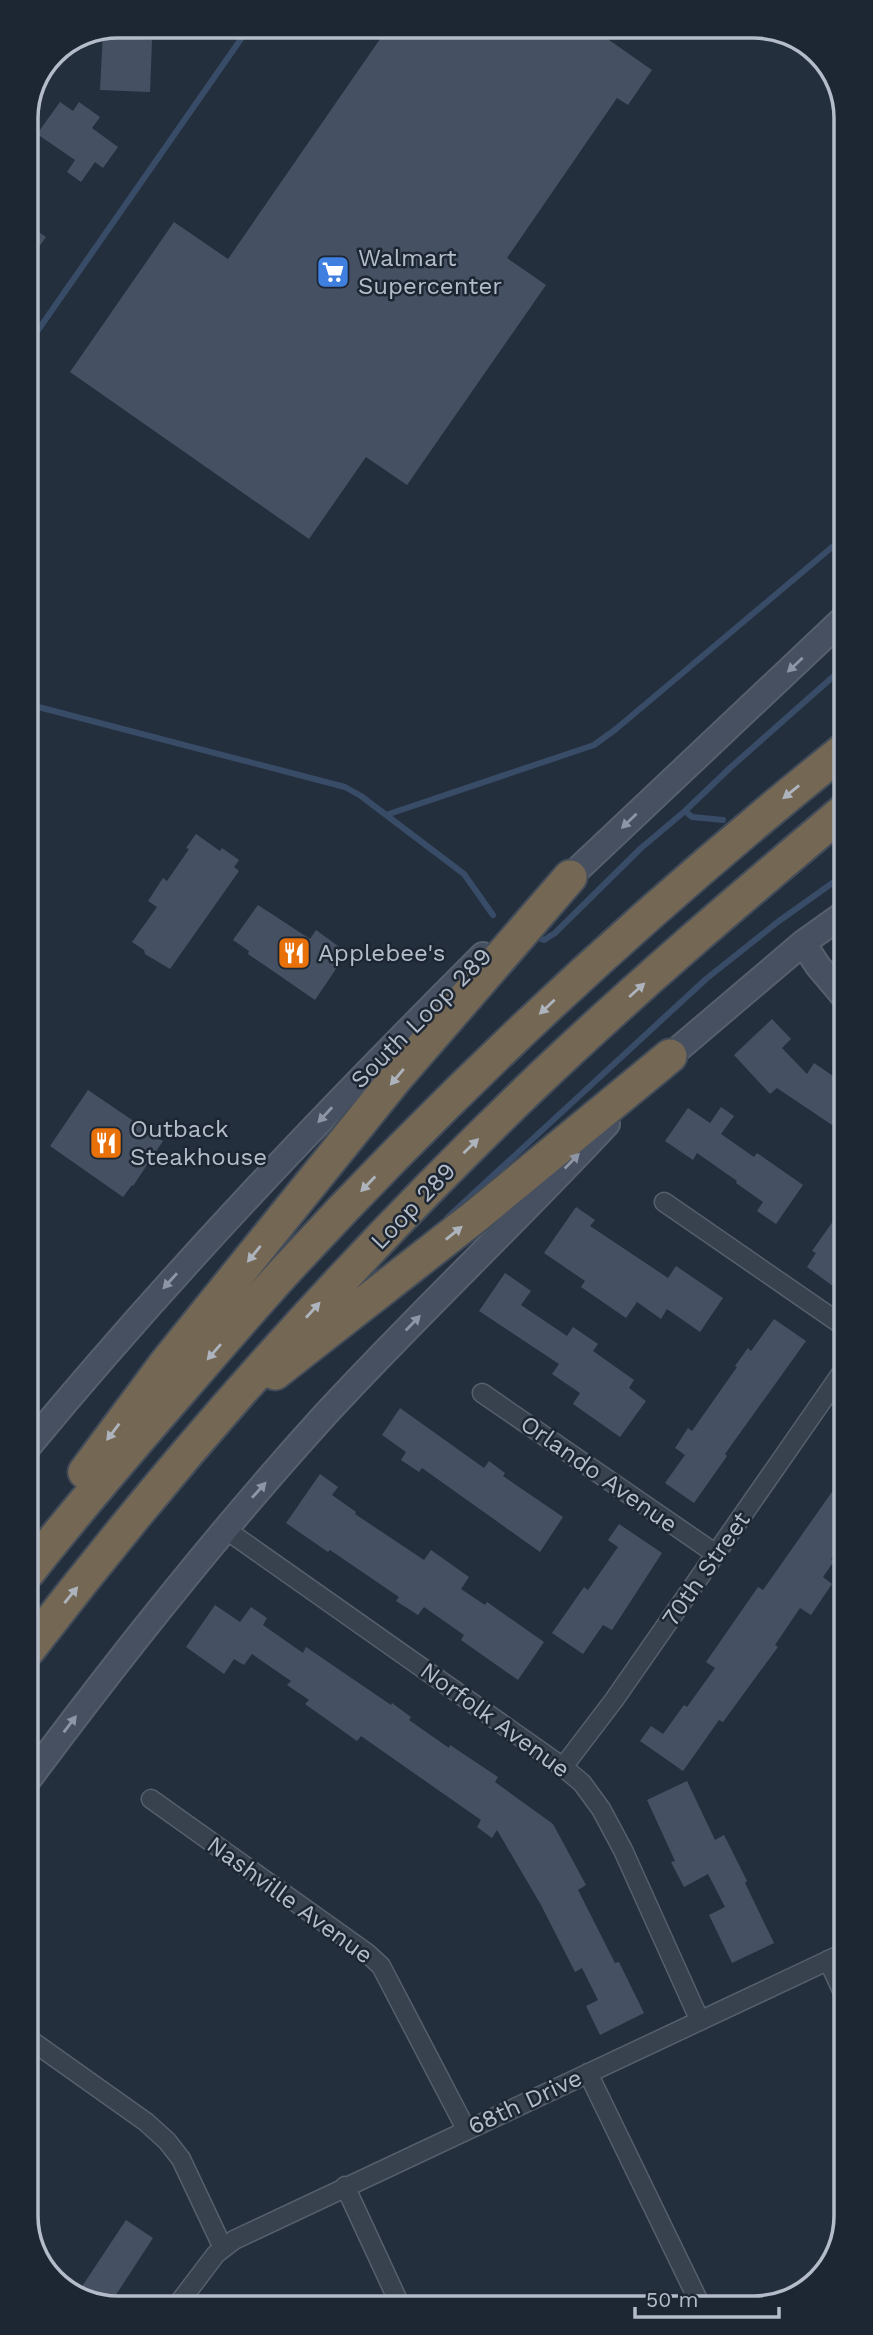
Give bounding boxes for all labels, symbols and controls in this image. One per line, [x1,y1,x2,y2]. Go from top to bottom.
place label: Walmart Supercenter [358,244,502,300]
supermarket icon: Walmart Supercenter [314,253,352,291]
one-way arrow [787,656,804,672]
one-way arrow [783,784,801,799]
one-way arrow [621,812,638,828]
restaurant icon: Applebee's [275,934,313,972]
place label: Applebee's [318,939,445,967]
street label: South Loop 289 [345,942,497,1094]
one-way arrow [628,982,646,998]
one-way arrow [539,998,556,1014]
one-way arrow [389,1068,405,1086]
one-way arrow [317,1107,334,1124]
place label: Outback Steakhouse [130,1115,267,1171]
restaurant icon: Outback Steakhouse [87,1124,125,1162]
one-way arrow [463,1138,480,1155]
one-way arrow [564,1152,581,1169]
street label: Loop 289 [365,1157,461,1255]
one-way arrow [360,1175,376,1192]
one-way arrow [445,1227,463,1241]
one-way arrow [246,1244,261,1262]
one-way arrow [162,1272,178,1289]
one-way arrow [305,1302,321,1319]
one-way arrow [405,1315,421,1332]
one-way arrow [207,1343,222,1360]
street label: Orlando Avenue [515,1409,683,1539]
one-way arrow [106,1423,120,1442]
one-way arrow [251,1481,267,1499]
street label: 70th Street [656,1506,756,1632]
one-way arrow [63,1586,77,1604]
street label: Norfolk Avenue [415,1656,575,1784]
one-way arrow [62,1715,76,1733]
street label: Nashville Avenue [202,1831,378,1969]
street label: 68th Drive [464,2063,586,2141]
scale bar [635,2276,778,2320]
text: 50 m [646,2287,698,2312]

